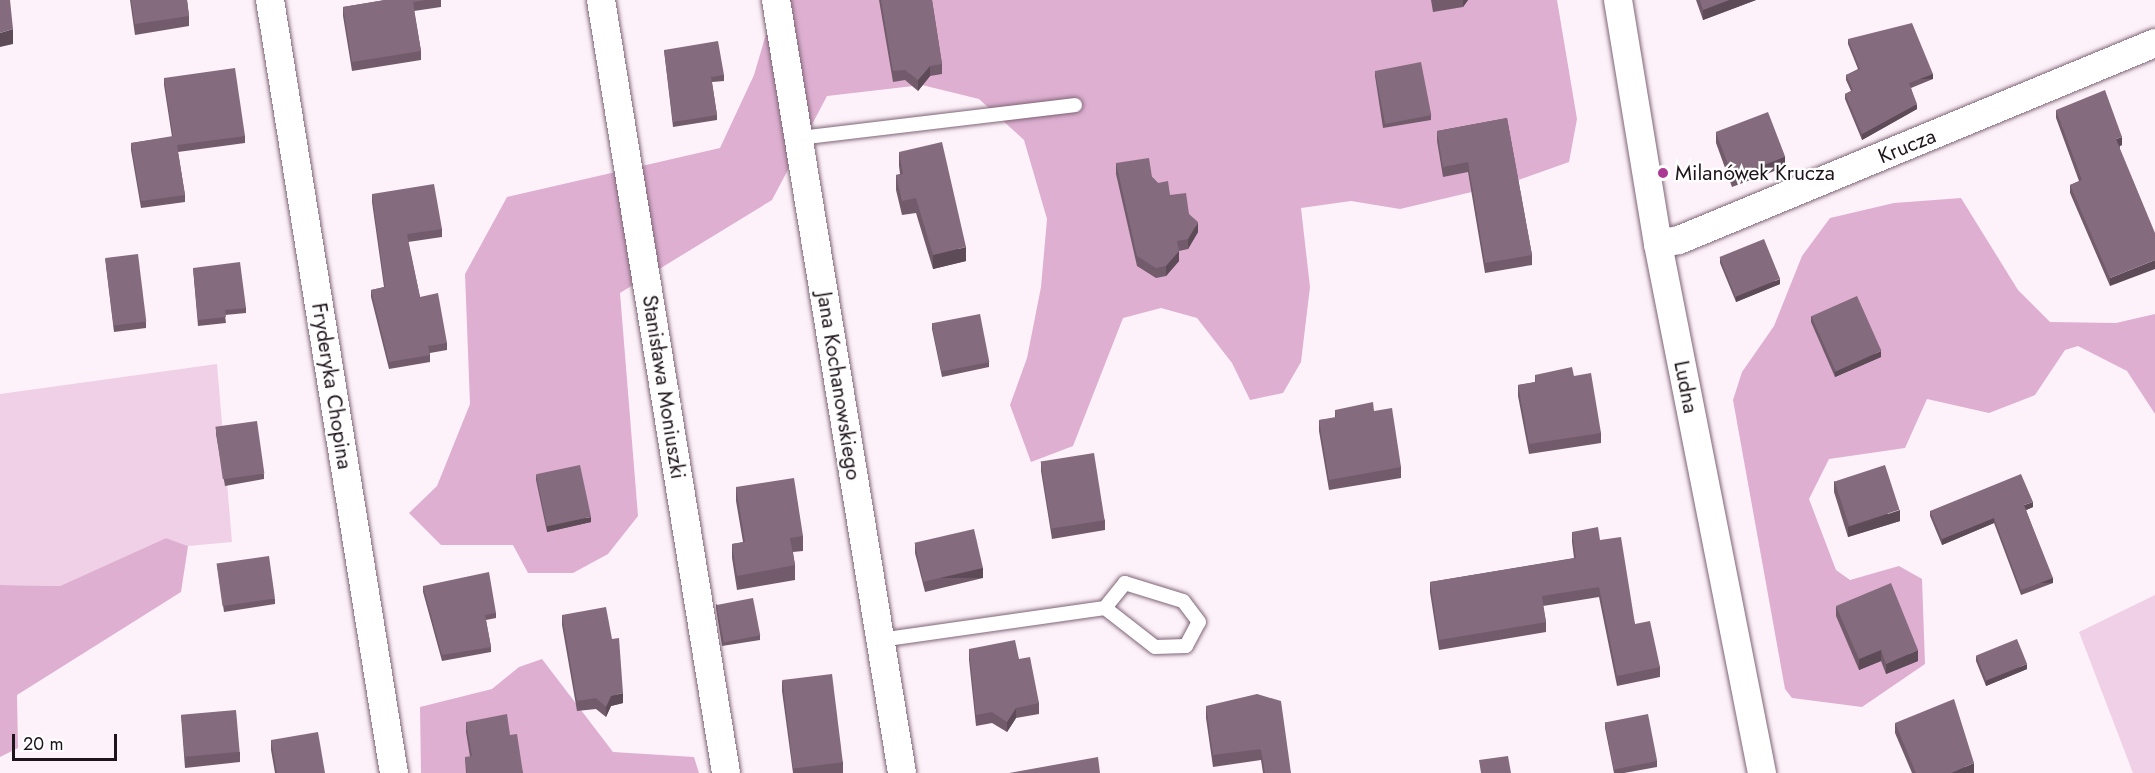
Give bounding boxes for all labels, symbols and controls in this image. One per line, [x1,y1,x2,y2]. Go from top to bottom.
street label: Krucza [1875,123,1939,169]
place label: Milanówek Krucza [1675,160,1835,186]
marker: Milanówek Krucza [1656,166,1670,180]
street label: Jana Kochanowskiego [812,290,866,482]
street label: Stanisława Moniuszki [637,293,691,481]
street label: Fryderyka Chopina [306,301,358,471]
street label: Ludna [1669,359,1703,415]
scale bar [15,722,120,760]
text: 20 m [23,731,63,757]

